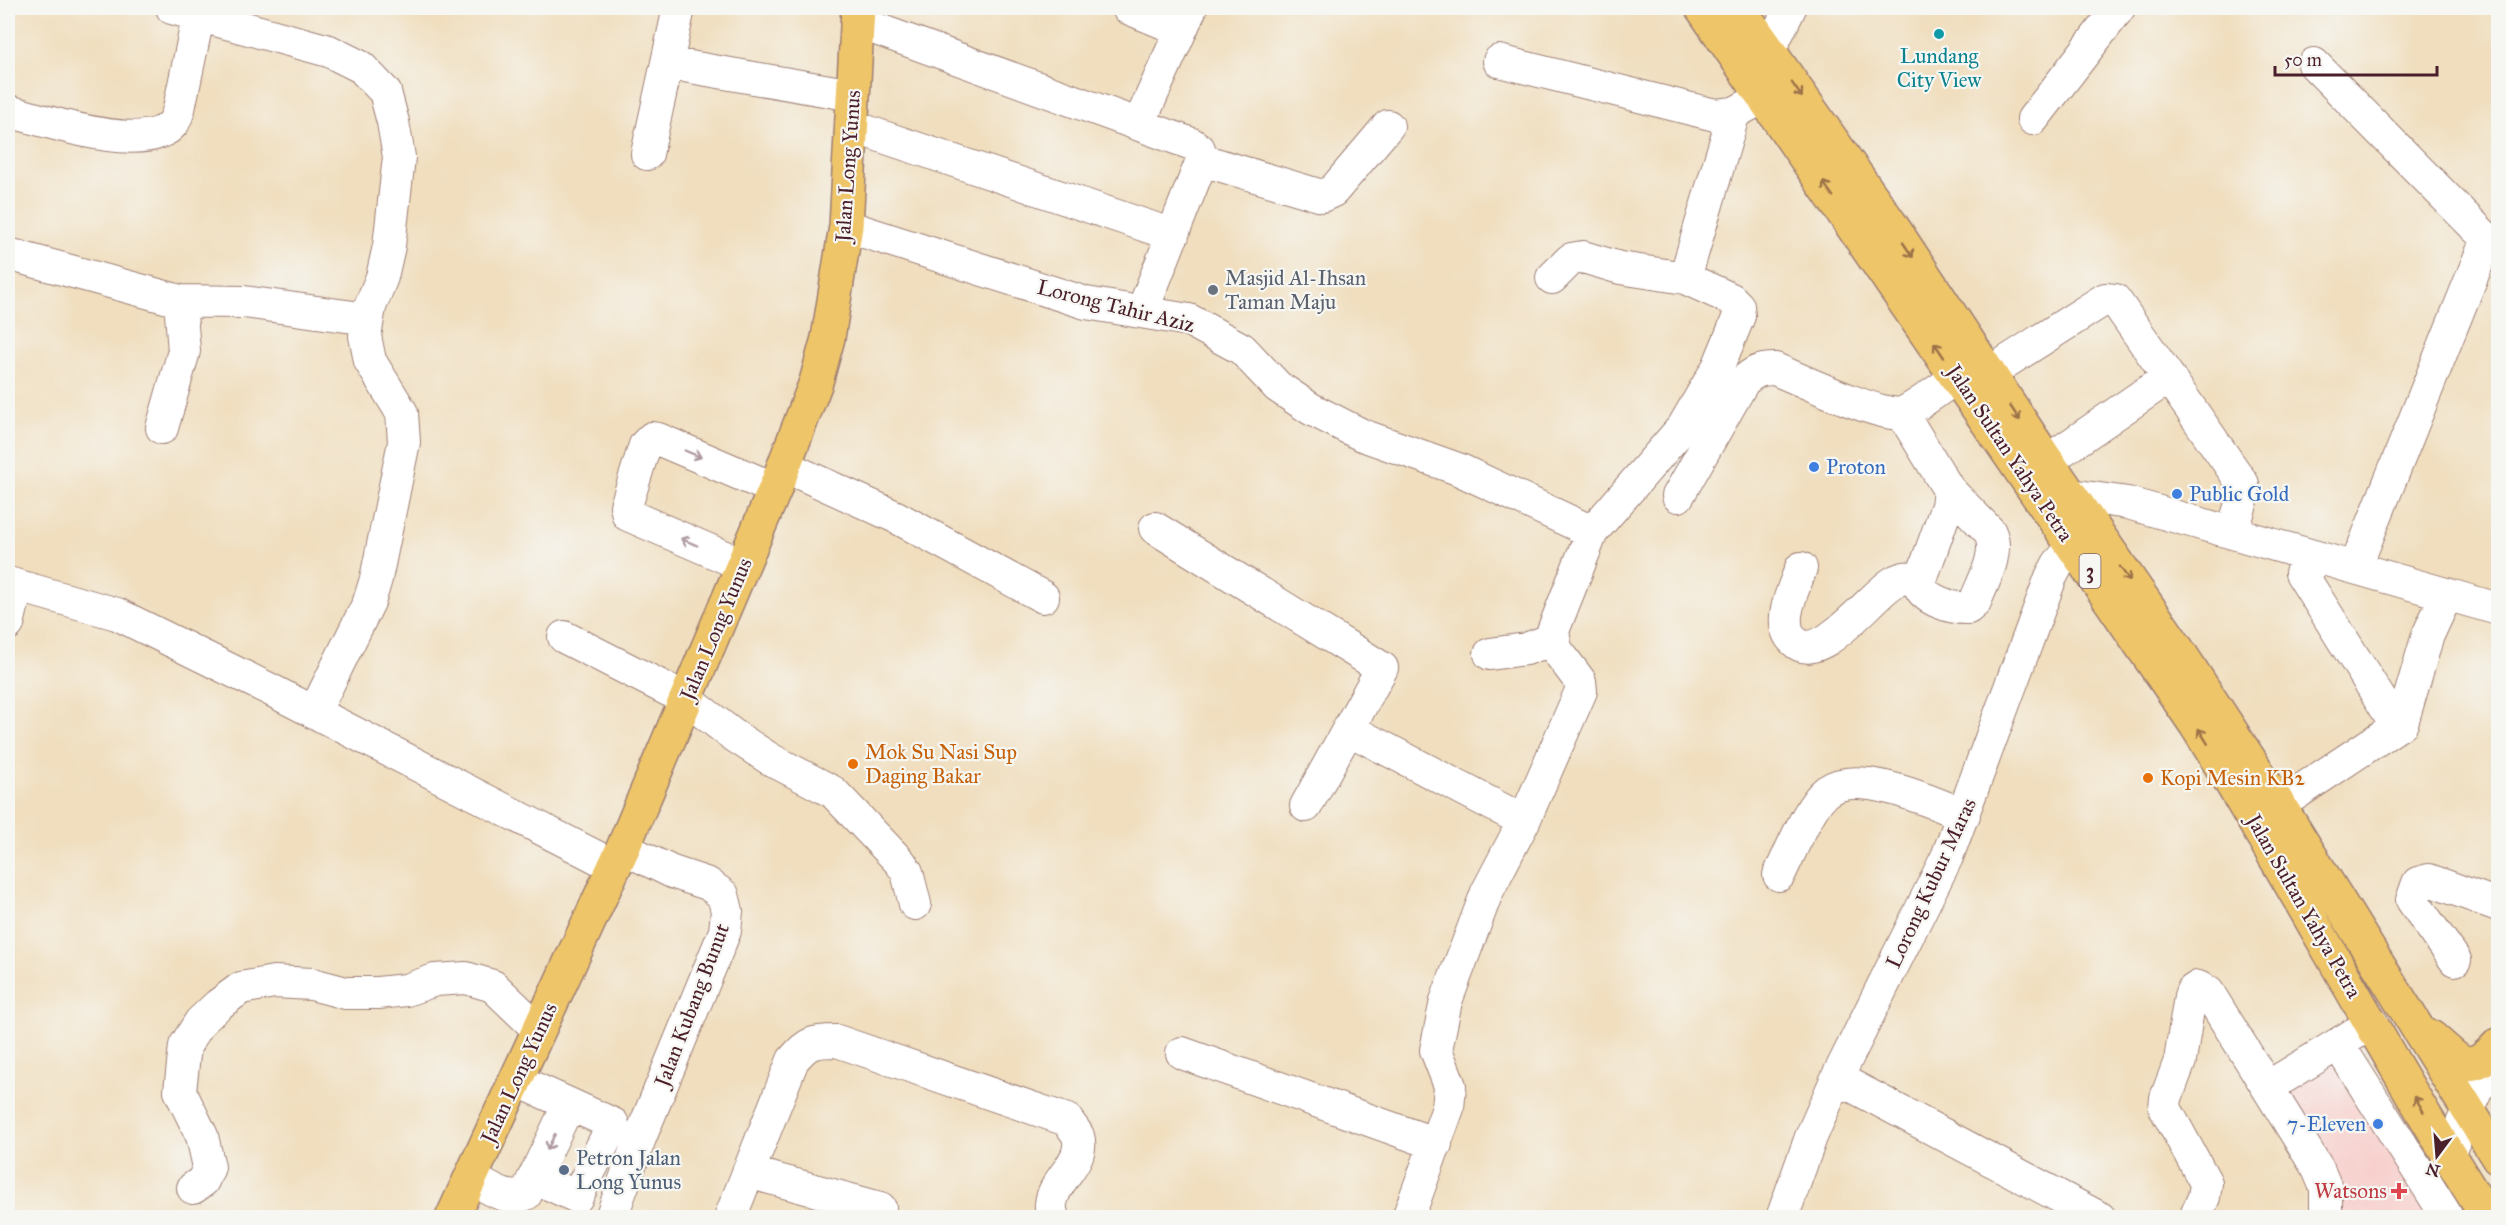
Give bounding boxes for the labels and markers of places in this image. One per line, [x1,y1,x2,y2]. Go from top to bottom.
marker: Lundang City View [1932,27,1946,41]
place label: Lundang City View [1897,43,1982,93]
place label: Masjid Al-Ihsan Taman Maju [1225,265,1366,315]
marker: Masjid Al-Ihsan Taman Maju [1206,283,1220,297]
place label: Proton [1826,454,1886,480]
marker: Proton [1807,460,1821,474]
place label: Public Gold [2189,481,2290,507]
marker: Public Gold [2170,487,2184,501]
place label: Mok Su Nasi Sup Daging Bakar [865,739,1017,789]
marker: Mok Su Nasi Sup Daging Bakar [846,757,860,771]
place label: Kopi Mesin KB2 [2160,765,2305,791]
marker: Kopi Mesin KB2 [2141,771,2155,785]
place label: 7-Eleven [2287,1111,2366,1137]
marker: 7-Eleven [2371,1117,2385,1131]
place label: Petron Jalan Long Yunus [576,1145,681,1195]
marker: Petron Jalan Long Yunus [557,1163,571,1177]
place label: Watsons [2314,1178,2387,1204]
marker: Watsons [2392,1184,2406,1198]

